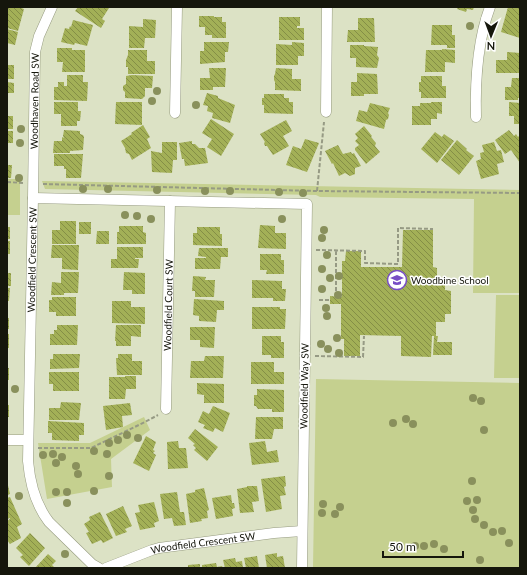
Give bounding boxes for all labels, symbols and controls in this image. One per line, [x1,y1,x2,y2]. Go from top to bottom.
north arrow [471,16,511,56]
text: N [486,40,495,53]
street label: Woodhaven Road SW [28,52,41,149]
street label: Woodfield Crescent SW [25,206,39,312]
street label: Woodfield Court SW [161,258,175,351]
school or university icon: Woodbine School [386,269,408,291]
place label: Woodbine School [411,274,489,286]
street label: Woodfield Way SW [297,342,311,429]
street label: Woodfield Crescent SW [149,529,257,556]
scale bar [383,533,463,559]
text: 50 m [389,539,416,554]

